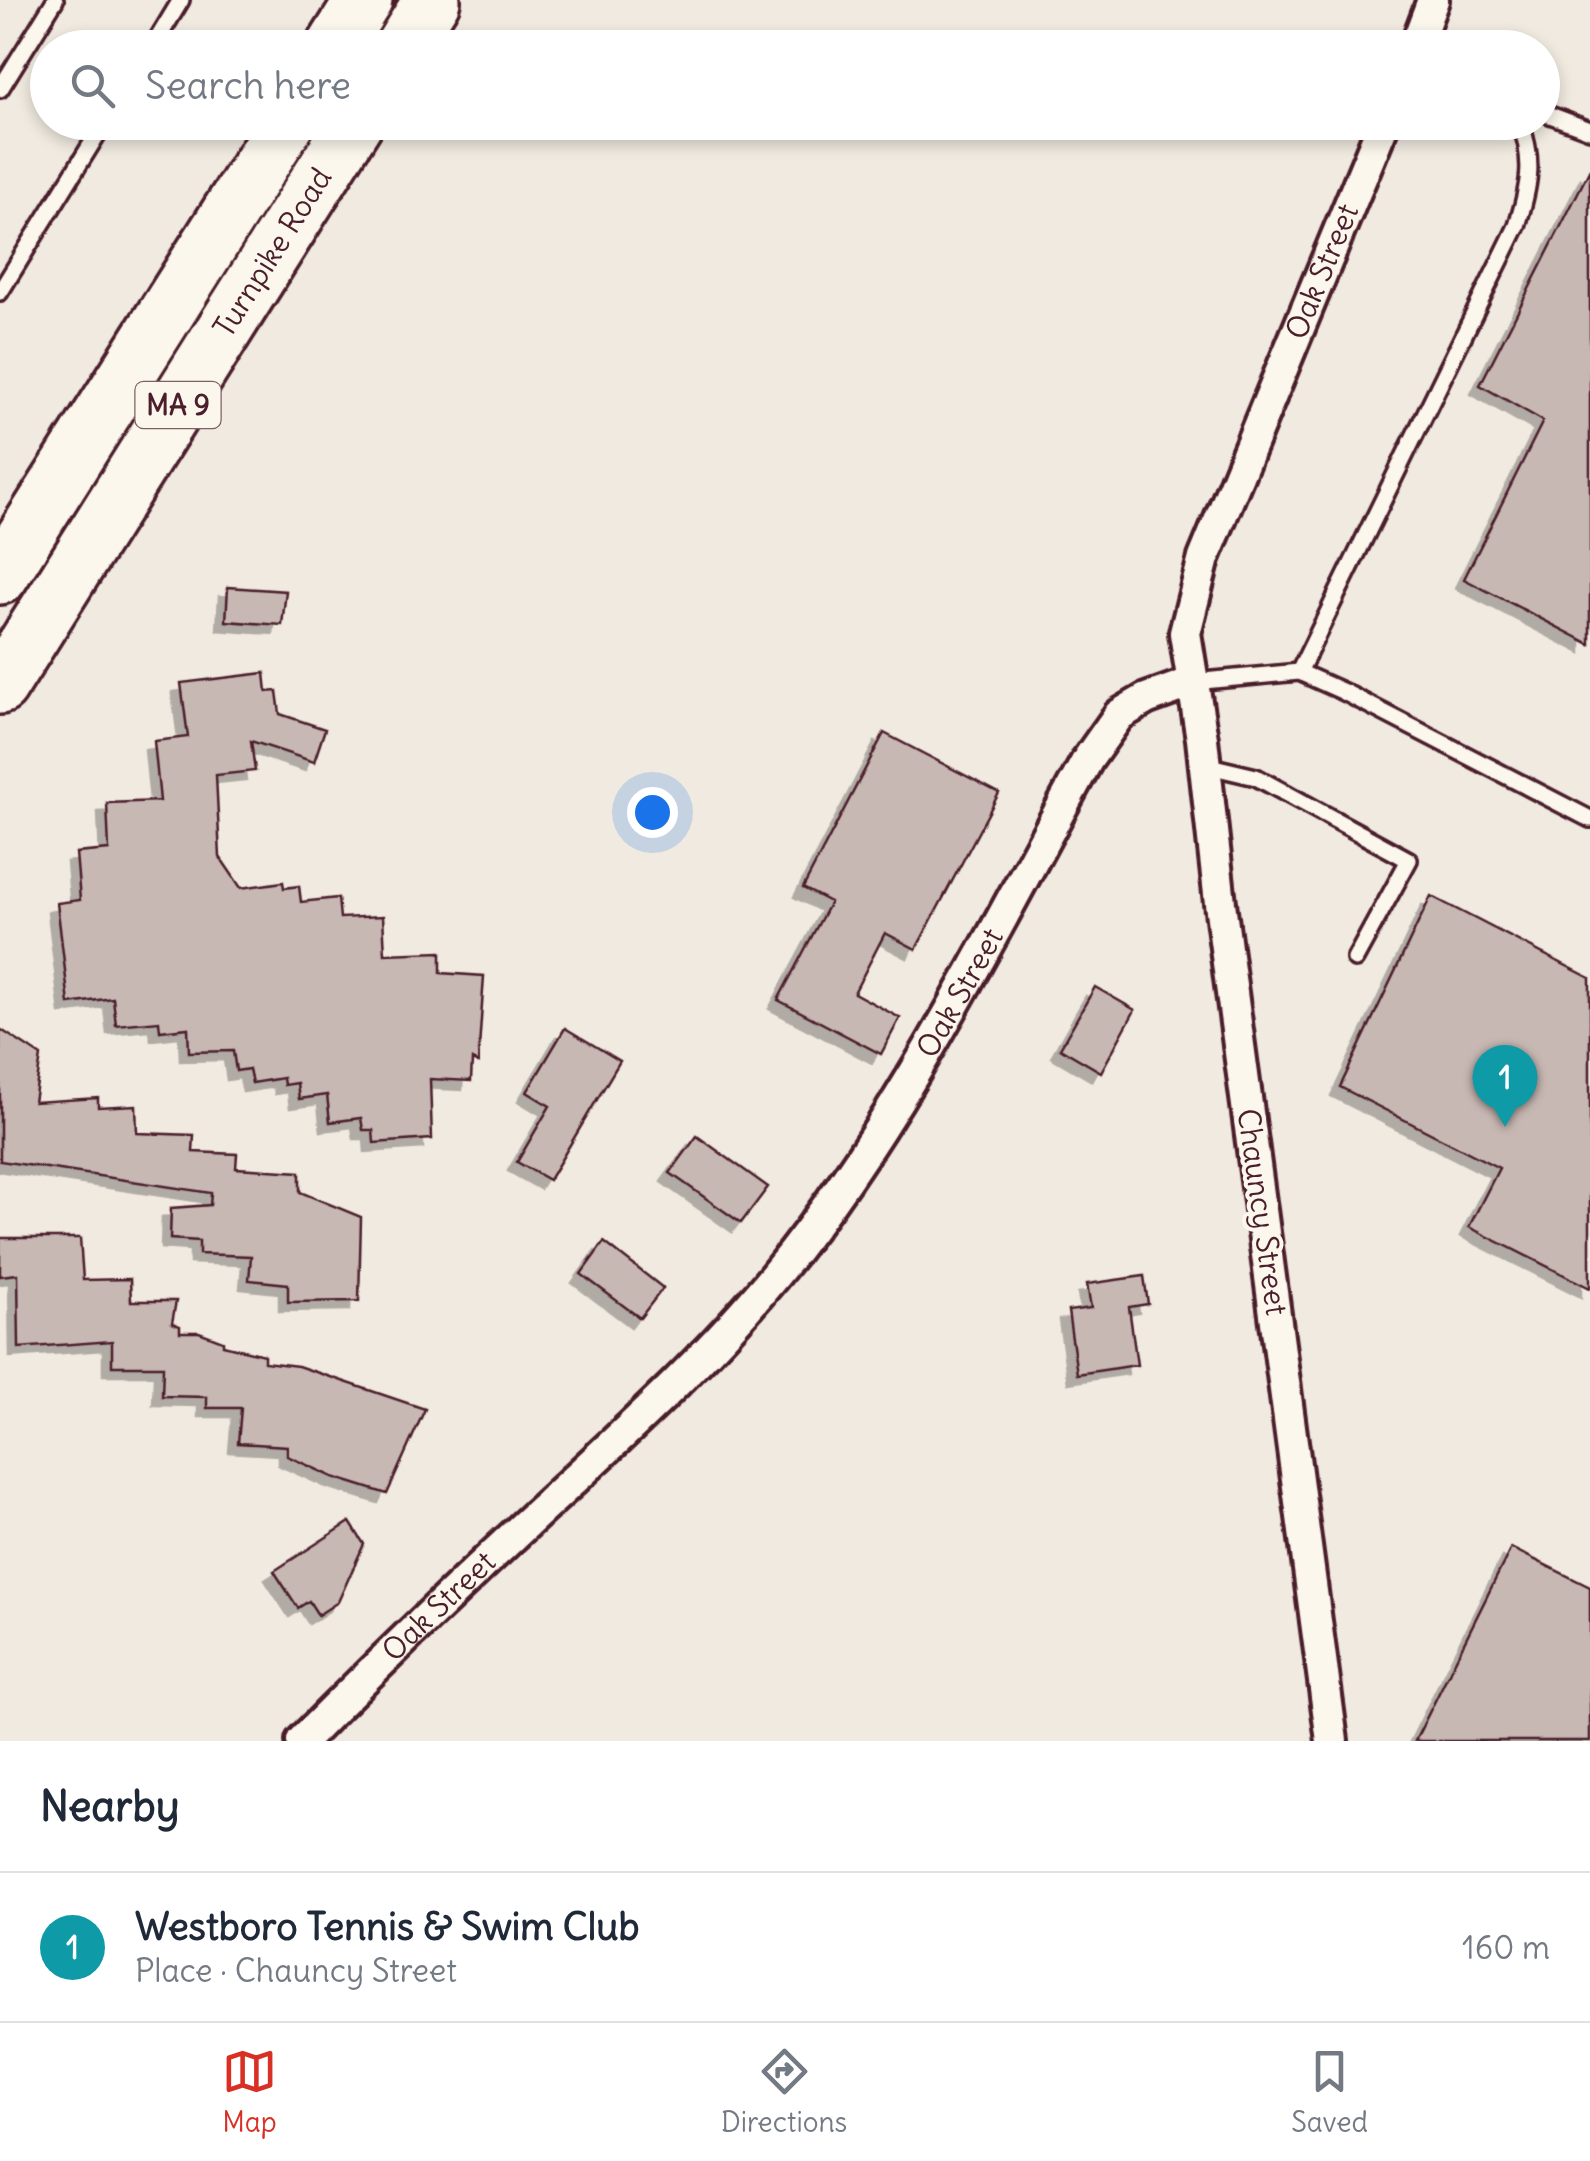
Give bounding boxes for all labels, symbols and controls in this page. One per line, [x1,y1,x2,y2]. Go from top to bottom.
search box [30,30,1560,140]
icon: search [65,58,120,113]
text: Search here [145,62,351,109]
street label: Turnpike Road [204,160,339,344]
street label: Oak Street [1276,198,1366,345]
road number: MA 9 [136,382,220,428]
your location [627,787,678,838]
street label: Oak Street [908,921,1011,1064]
pin: 1 [1472,1044,1538,1127]
street label: Chauncy Street [1230,1106,1296,1318]
street label: Oak Street [373,1543,503,1669]
text: Nearby [40,1780,179,1832]
text: Westboro Tennis & Swim Club [135,1903,639,1950]
text: 1 [66,1927,79,1968]
text: 160 m [1462,1927,1550,1968]
text: Place · Chauncy Street [135,1950,457,1991]
tab: Map [222,2044,277,2140]
tab: Directions [721,2044,847,2140]
tab: Saved [1291,2044,1368,2140]

